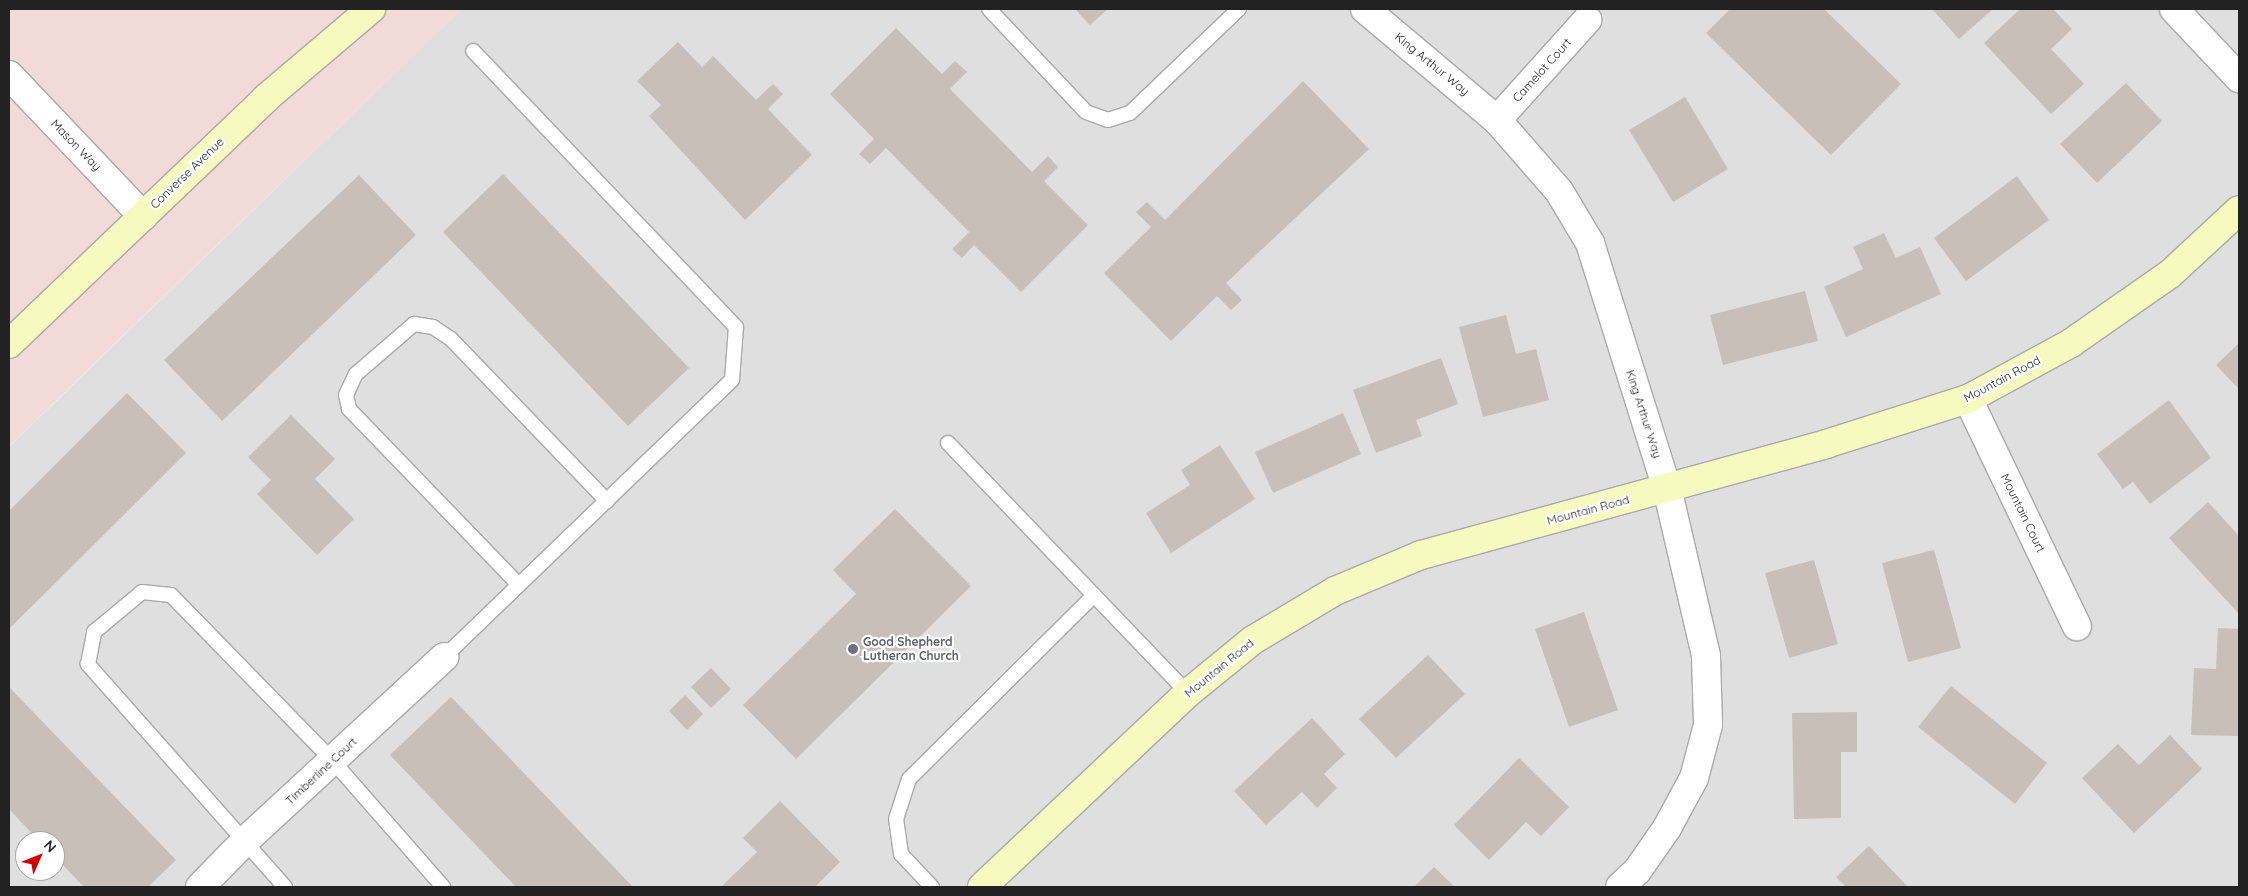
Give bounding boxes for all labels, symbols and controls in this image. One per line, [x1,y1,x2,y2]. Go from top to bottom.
street label: King Arthur Way [1392,29,1472,99]
street label: Camelot Court [1510,35,1574,105]
street label: Mason Way [48,116,104,174]
street label: Converse Avenue [147,134,227,212]
street label: Mountain Road [1961,353,2043,405]
street label: King Arthur Way [1623,368,1665,460]
street label: Mountain Court [1998,471,2048,555]
street label: Mountain Road [1545,492,1631,528]
place label: Good Shepherd Lutheran Church [863,635,959,663]
street label: Mountain Road [1182,636,1256,700]
marker: Good Shepherd Lutheran Church [847,643,859,655]
street label: Timberline Court [282,734,360,808]
north arrow [15,831,65,881]
text: N [40,836,60,856]

